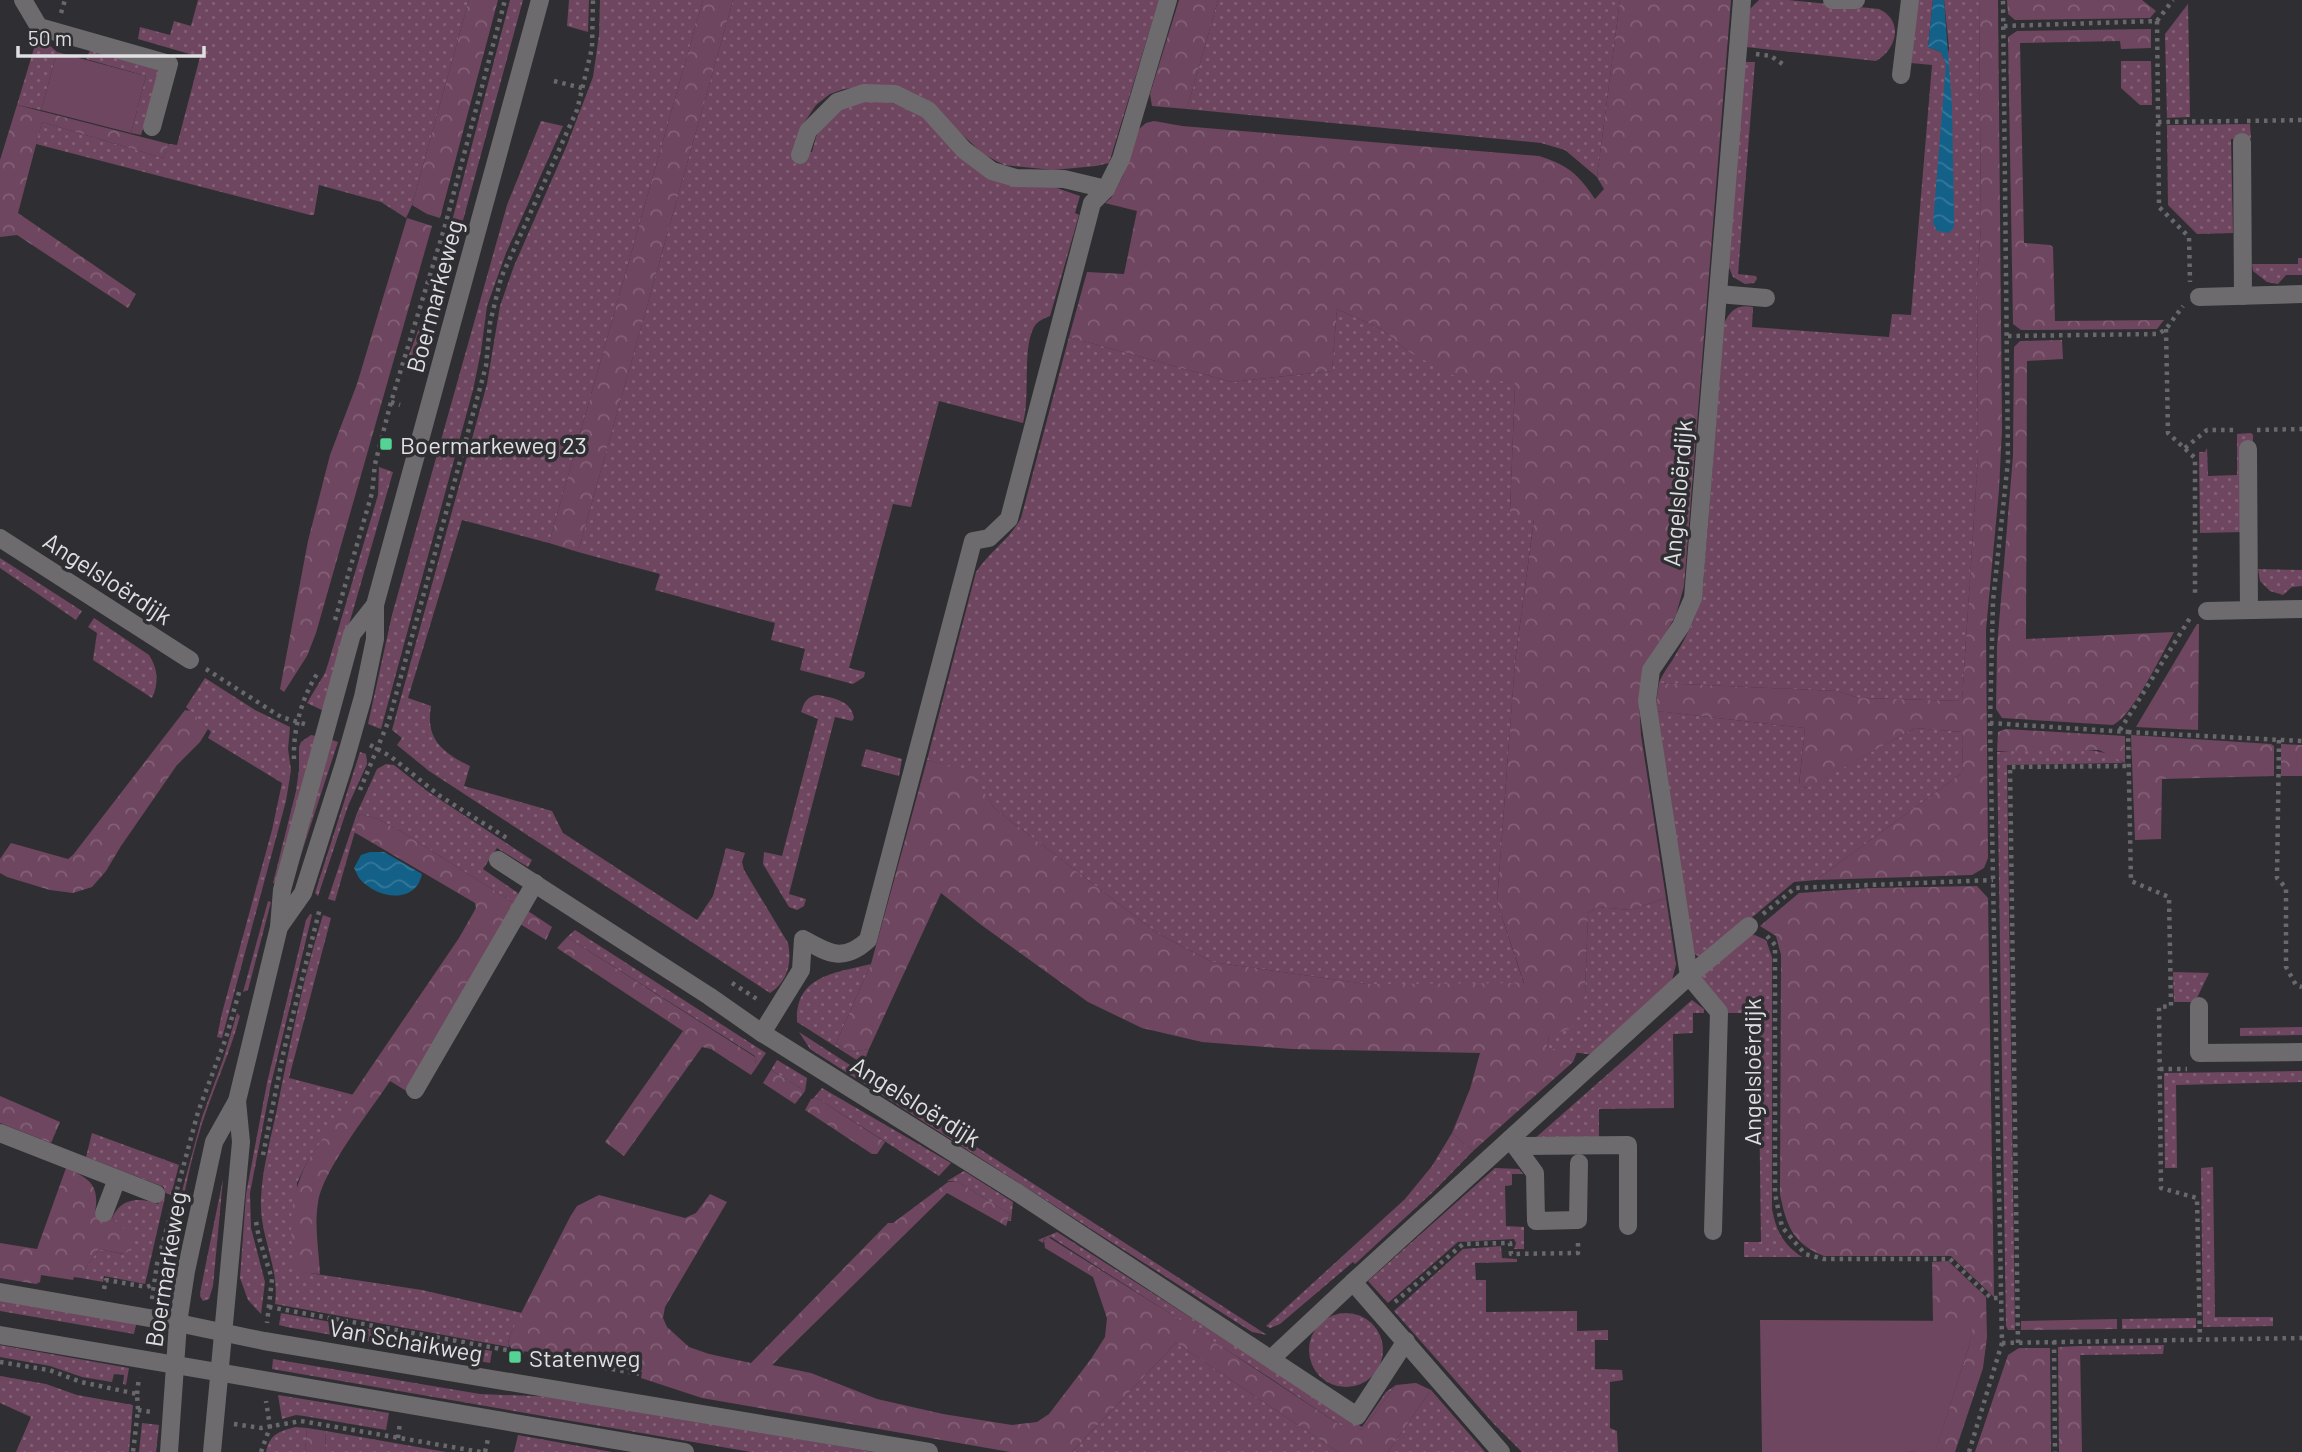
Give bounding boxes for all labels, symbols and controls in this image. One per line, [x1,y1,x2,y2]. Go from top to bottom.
scale bar [18,14,203,58]
text: 50 m [28,25,72,50]
street label: Boermarkeweg [400,216,468,376]
street label: Angelsloërdijk [1656,418,1698,568]
place label: Boermarkeweg 23 [400,430,587,459]
marker: Boermarkeweg 23 [378,436,394,452]
street label: Angelsloërdijk [38,526,178,630]
street label: Angelsloërdijk [1737,998,1766,1146]
street label: Angelsloërdijk [846,1050,986,1152]
street label: Boermarkeweg [138,1189,192,1349]
street label: Van Schaikweg [327,1312,485,1368]
place label: Statenweg [529,1343,640,1372]
marker: Statenweg [507,1349,523,1365]

